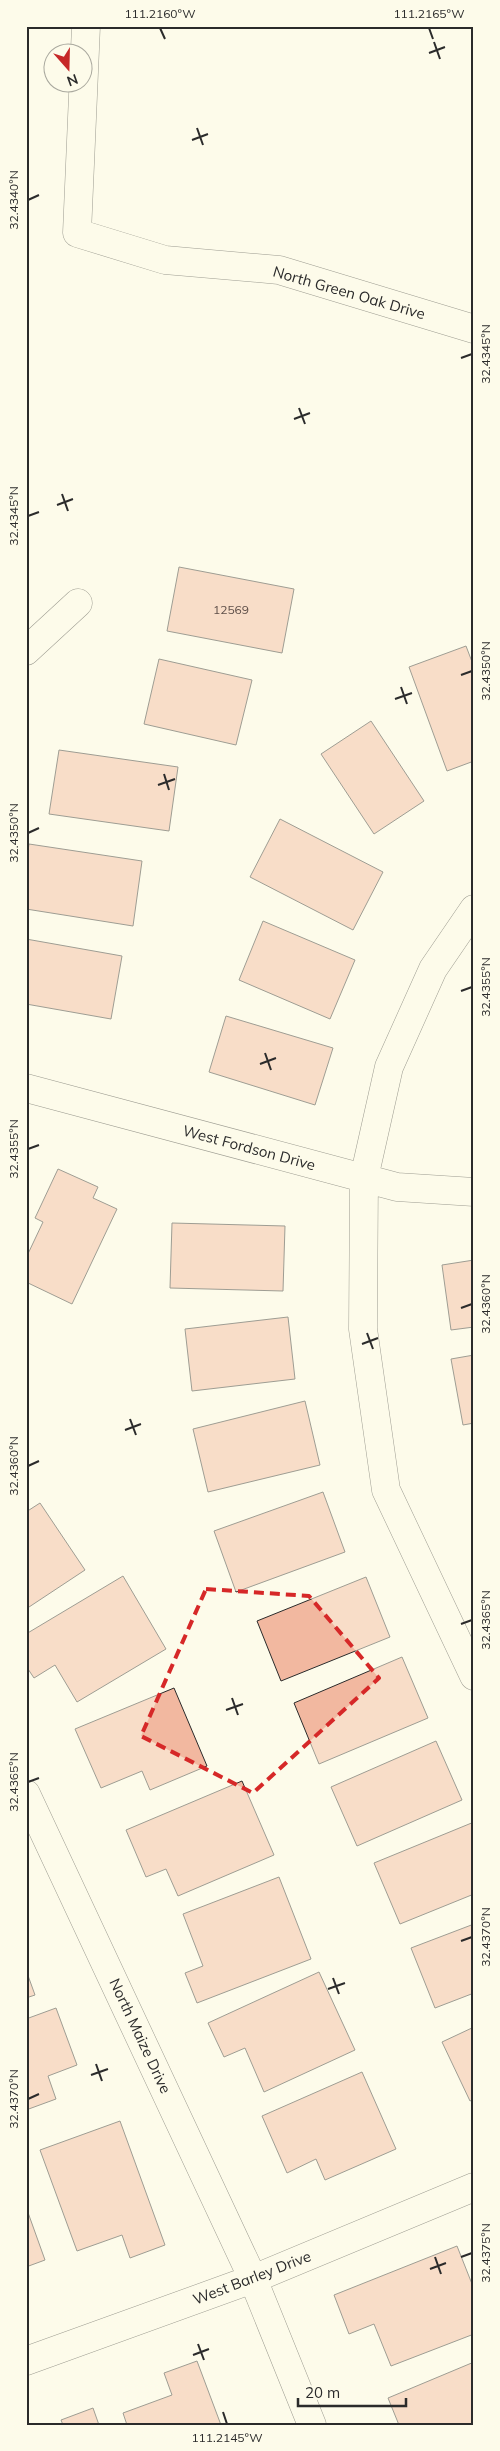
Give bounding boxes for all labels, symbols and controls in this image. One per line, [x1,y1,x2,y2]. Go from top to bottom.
text: 111.2160°W [124,6,196,21]
text: 111.2165°W [393,6,465,21]
north arrow [42,42,92,92]
text: N [64,70,80,90]
text: 32.4340°N [6,170,21,230]
street label: North Green Oak Drive [271,262,427,323]
text: 32.4345°N [478,324,493,384]
text: 32.4345°N [6,486,21,546]
house number: 12569 [213,602,249,617]
text: 32.4350°N [478,641,493,701]
text: 32.4350°N [6,803,21,863]
text: 32.4355°N [478,957,493,1017]
text: 32.4355°N [6,1119,21,1179]
street label: West Fordson Drive [181,1121,318,1174]
text: 32.4360°N [478,1274,493,1334]
text: 32.4360°N [6,1436,21,1496]
text: 32.4365°N [478,1590,493,1650]
text: 32.4365°N [6,1752,21,1812]
text: 32.4370°N [478,1907,493,1967]
street label: North Maize Drive [105,1975,175,2096]
text: 32.4370°N [6,2069,21,2129]
text: 32.4375°N [478,2223,493,2283]
street label: West Barley Drive [190,2246,314,2309]
scale bar [298,2376,405,2408]
text: 20 m [305,2383,340,2402]
text: 111.2145°W [191,2430,263,2445]

